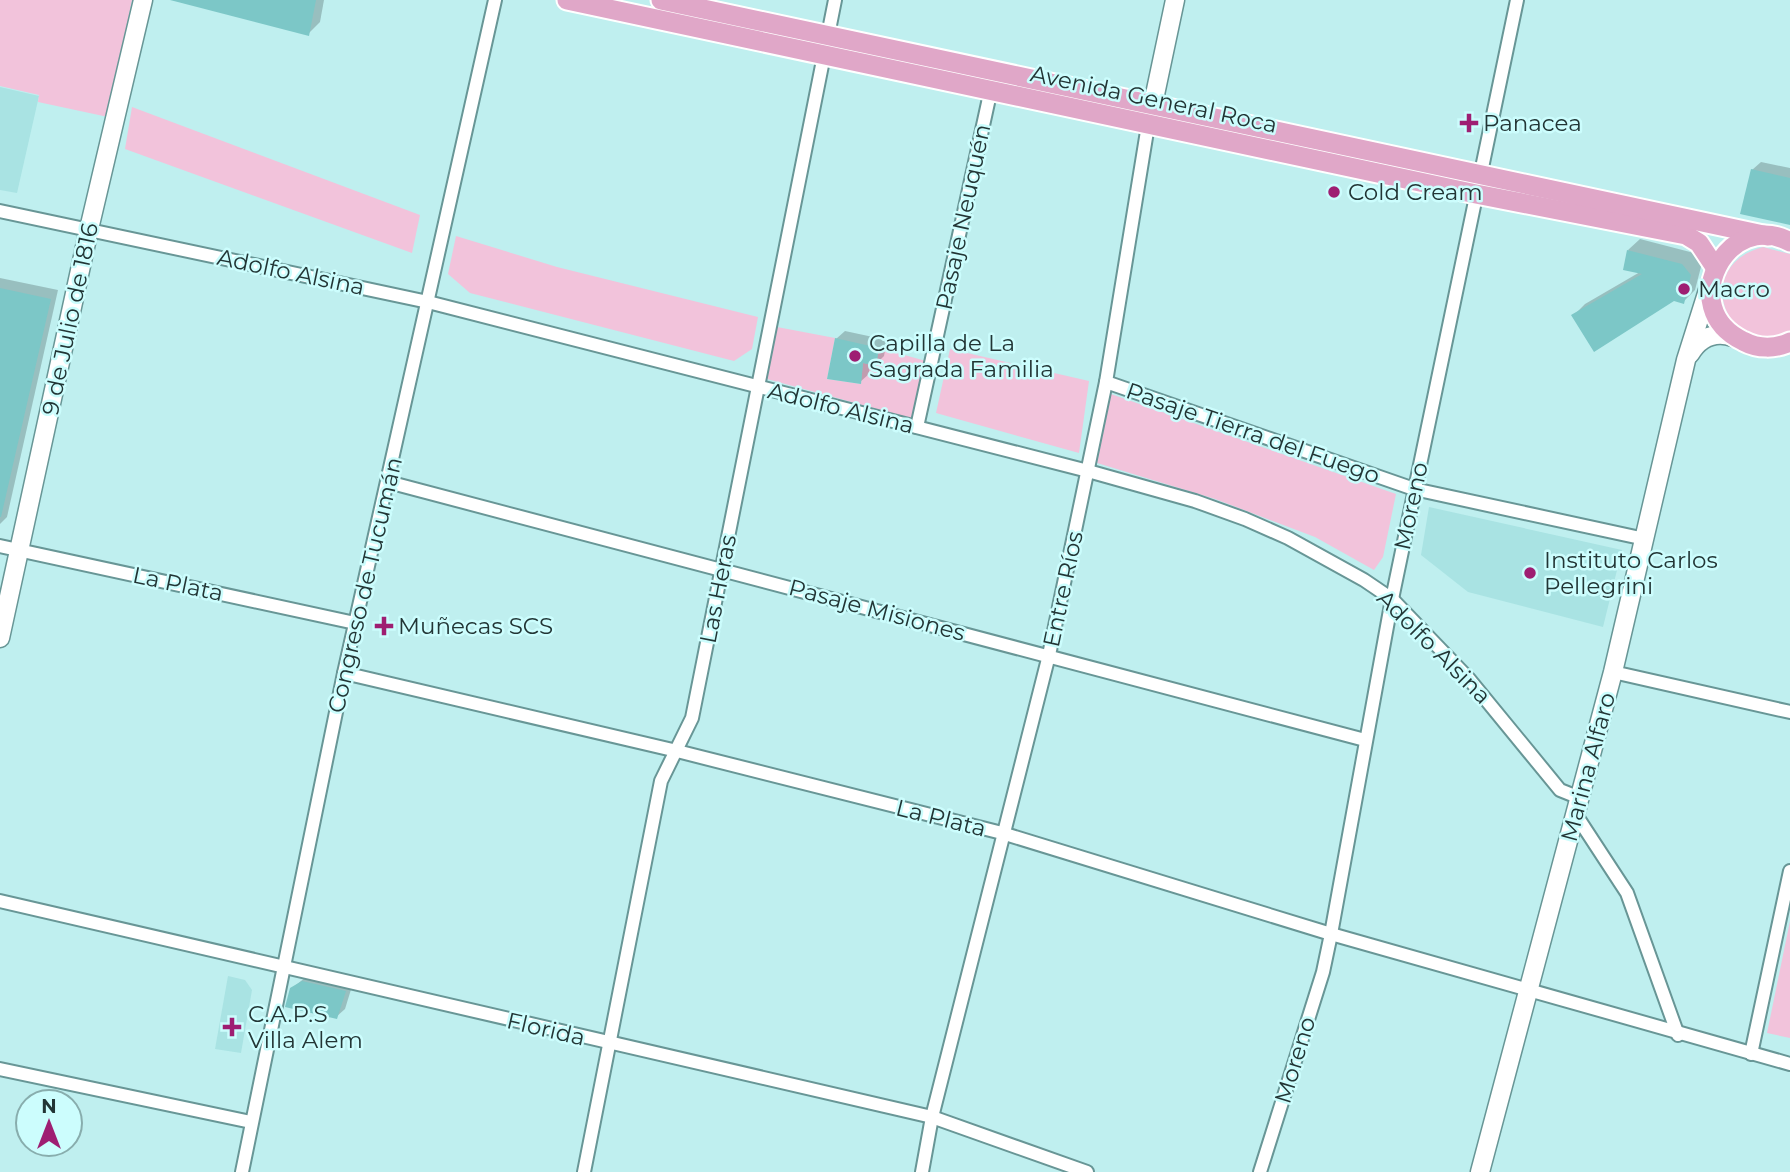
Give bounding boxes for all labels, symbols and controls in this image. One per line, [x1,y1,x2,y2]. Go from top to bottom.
street label: Avenida General Roca [1028,59,1280,139]
place label: Panacea [1483,109,1582,137]
marker: Panacea [1461,115,1477,131]
street label: Pasaje Neuquén [930,122,996,312]
place label: Cold Cream [1348,178,1483,206]
marker: Cold Cream [1326,184,1342,200]
street label: 9 de Julio de 1816 [36,220,104,418]
street label: Adolfo Alsina [215,243,367,301]
place label: Macro [1698,275,1770,303]
marker: Macro [1676,281,1692,297]
place label: Capilla de La Sagrada Familia [869,329,1054,383]
marker: Capilla de La Sagrada Familia [847,348,863,364]
street label: Adolfo Alsina [765,376,917,440]
street label: Pasaje Tierra del Fuego [1123,376,1383,490]
street label: Congreso de Tucumán [322,454,408,716]
street label: Moreno [1388,459,1434,553]
street label: Entre Ríos [1037,529,1089,649]
street label: Las Heras [694,532,742,646]
place label: Instituto Carlos Pellegrini [1544,546,1718,600]
street label: La Plata [130,561,226,607]
marker: Instituto Carlos Pellegrini [1522,565,1538,581]
street label: Pasaje Misiones [786,573,968,647]
street label: Adolfo Alsina [1371,584,1497,710]
place label: Muñecas SCS [398,612,553,640]
marker: Muñecas SCS [376,618,392,634]
street label: Marina Alfaro [1555,689,1621,845]
street label: La Plata [893,793,989,843]
place label: C.A.P.S Villa Alem [248,1000,363,1054]
street label: Florida [504,1006,588,1052]
street label: Moreno [1269,1013,1321,1107]
marker: C.A.P.S Villa Alem [222,1017,242,1037]
north arrow [14,1088,84,1158]
text: N [41,1095,57,1118]

